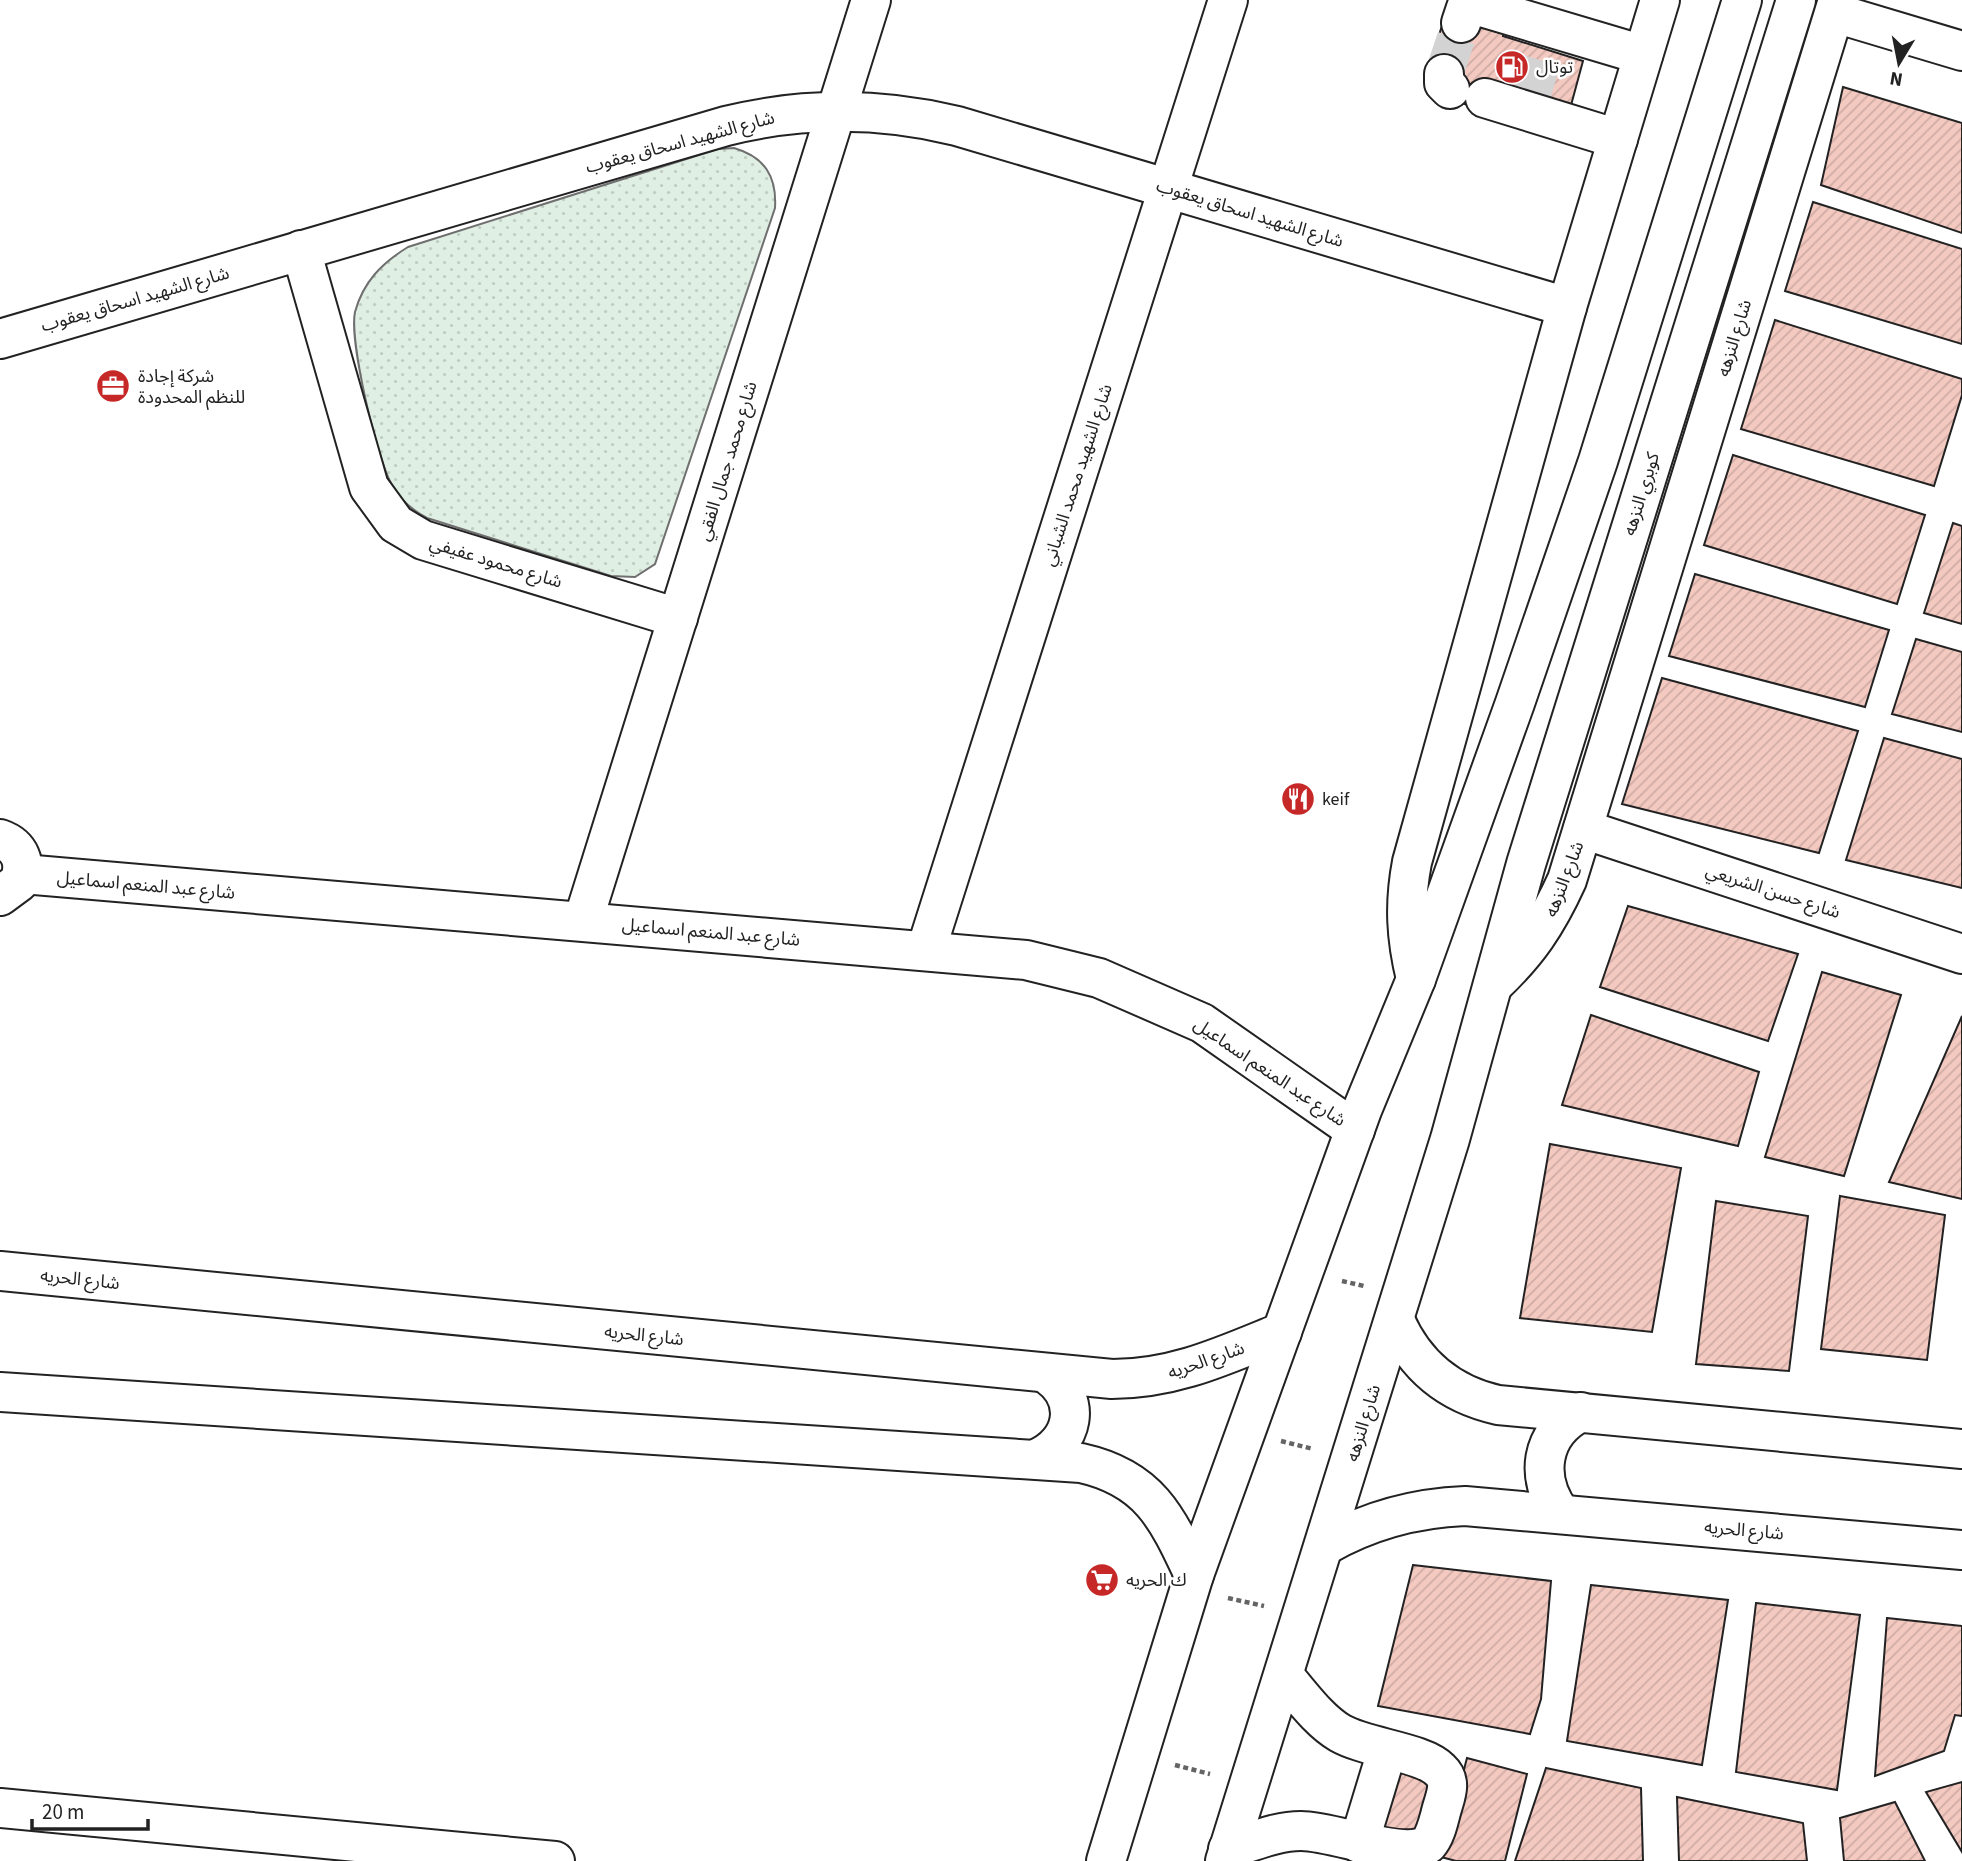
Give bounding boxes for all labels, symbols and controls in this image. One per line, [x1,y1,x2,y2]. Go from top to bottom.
north arrow [1864,28,1934,98]
fuel station icon: توتال [1493,48,1531,86]
place label: توتال [1536,55,1573,80]
text: N [1888,64,1905,93]
street label: شارع الشهيد اسحاق يعقوب [583,105,778,181]
street label: شارع الشهيد اسحاق يعقوب [1153,173,1347,255]
street label: شارع الشهيد اسحاق يعقوب [38,261,232,339]
street label: شارع النزهه [1711,297,1759,380]
place label: شركة إجادة للنظم المحدودة [138,364,245,410]
office icon: شركة إجادة للنظم المحدودة [94,367,132,405]
street label: شارع محمد جمال الفقي [691,378,765,544]
street label: شارع الشهيد محمد الشباني [1036,381,1120,570]
street label: كوبري النزهه [1617,449,1666,539]
street label: شارع محمود عفيفي [426,530,565,595]
restaurant icon: keif [1279,780,1317,818]
place label: keif [1322,787,1350,812]
street label: شارع النزهه [1539,838,1591,921]
street label: شارع حسن الشريعي [1702,858,1843,926]
street label: شارع عبد المنعم اسماعيل [56,865,236,907]
street label: شارع عبد المنعم اسماعيل [621,912,801,954]
street label: شارع عبد المنعم اسماعيل [1188,1012,1351,1134]
street label: شارع الحريه [39,1263,121,1297]
street label: شارع الحريه [603,1319,685,1353]
street label: شارع الحريه [1164,1336,1248,1386]
street label: شارع النزهه [1340,1382,1388,1465]
street label: شارع الحريه [1703,1515,1785,1547]
supermarket icon: ك الحريه [1083,1561,1121,1599]
place label: ك الحريه [1126,1568,1187,1593]
scale bar [32,1787,147,1831]
text: 20 m [42,1797,84,1827]

